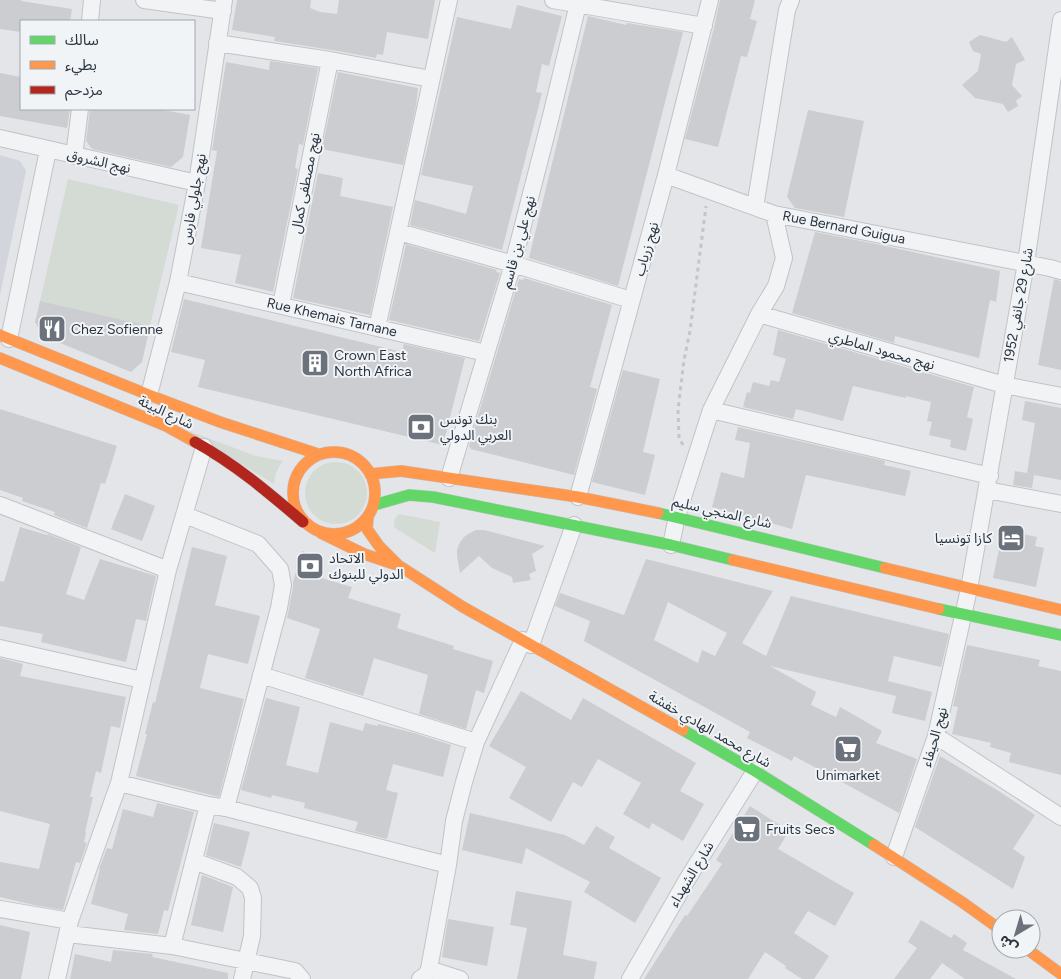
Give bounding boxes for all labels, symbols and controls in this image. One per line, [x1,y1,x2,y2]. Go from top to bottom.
legend [20,20,195,110]
text: سالك [65,31,99,49]
text: بطيء [65,56,97,76]
text: مزدحم [65,81,103,101]
street label: نهج مصطفى كمال [287,131,326,235]
street label: نهج الشروق [65,146,133,179]
street label: نهج جلولي فارس [177,152,212,246]
street label: نهج علي بن قاسم [498,194,541,291]
street label: Rue Bernard Guigua [781,207,907,248]
street label: نهج زرياب [631,220,664,279]
street label: شارع 29 جانفي 1952 [1000,246,1039,364]
street label: Rue Khemais Tarnane [265,294,399,341]
restaurant icon: Chez Sofienne [37,314,67,344]
place label: Chez Sofienne [71,321,163,338]
street label: نهج محمود الماطري [826,327,937,376]
place label: Crown East North Africa [334,347,412,380]
building icon: Crown East North Africa [300,348,330,378]
street label: شارع البيئة [134,392,196,435]
place label: بنك تونس العربي الدولي [440,411,512,446]
bank icon: بنك تونس العربي الدولي [406,412,436,442]
street label: شارع المنجي سليم [670,493,773,534]
hotel icon: كازا تونسيا [996,523,1026,553]
place label: كازا تونسيا [935,530,992,547]
place label: الاتحاد الدولي للبنوك [329,550,403,585]
bank icon: الاتحاد الدولي للبنوك [295,551,325,581]
street label: شارع محمد الهادي خفشة [644,687,774,773]
street label: نهج الحيفاء [918,705,953,769]
supermarket icon: Unimarket [833,734,863,764]
place label: Unimarket [816,767,880,784]
supermarket icon: Fruits Secs [732,814,762,844]
place label: Fruits Secs [766,821,835,838]
street label: شارع الشهداء [665,838,719,911]
north arrow [991,909,1041,959]
text: ش [996,931,1021,956]

